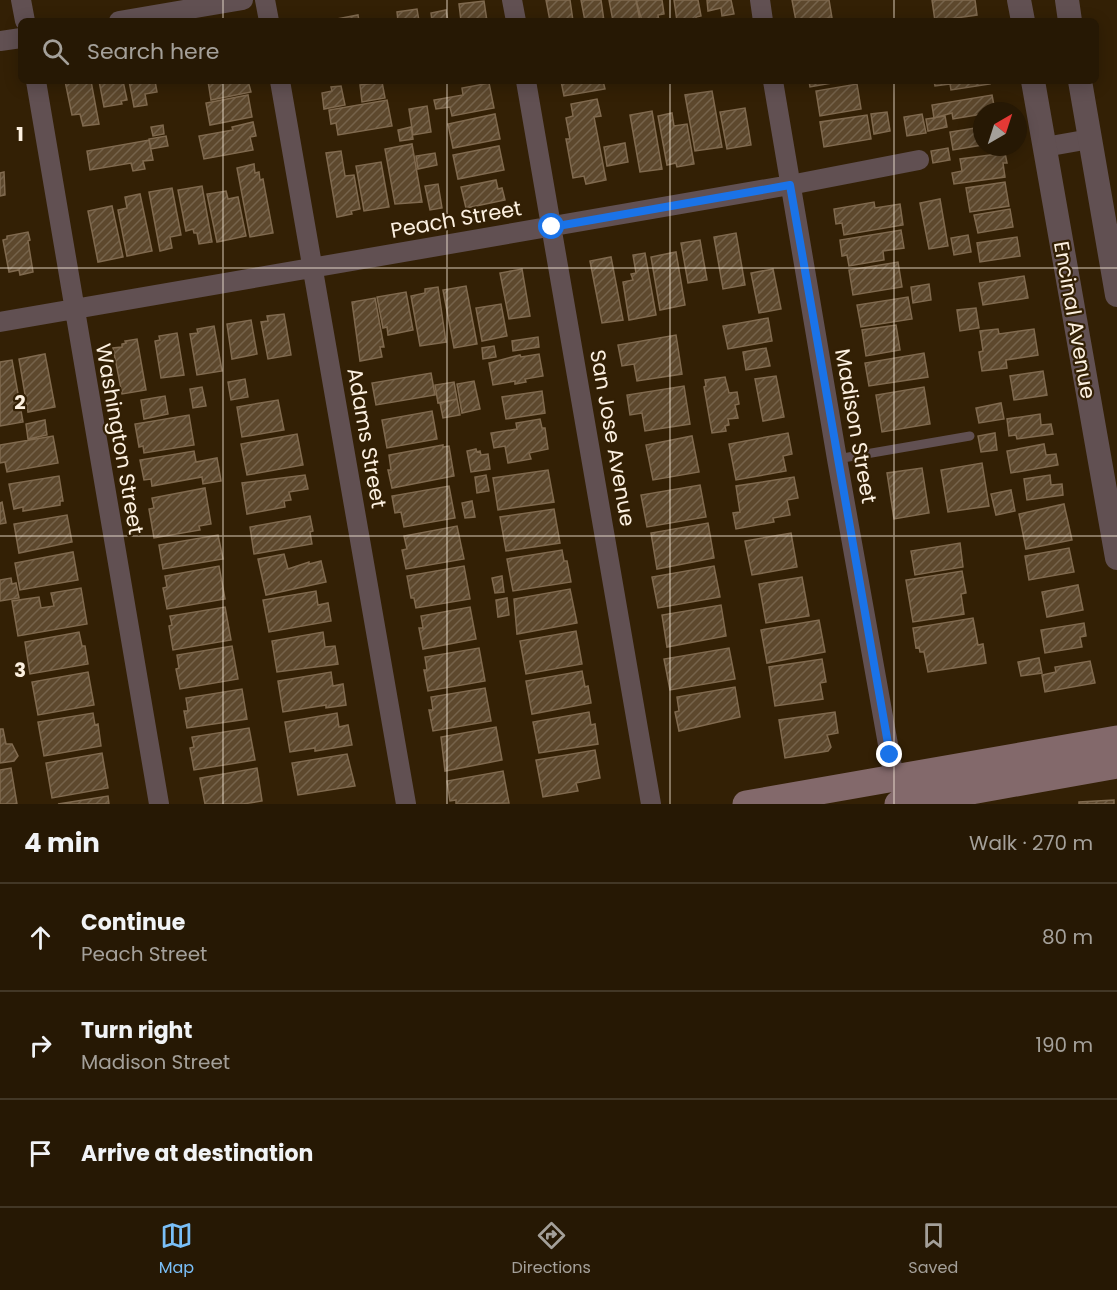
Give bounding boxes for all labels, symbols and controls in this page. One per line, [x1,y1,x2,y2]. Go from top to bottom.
search box [18,18,1099,84]
icon: search [39,35,72,68]
text: Search here [87,36,220,67]
north arrow [973,102,1027,156]
text: 1 [16,120,24,148]
street label: Peach Street [388,193,524,245]
route start [538,213,564,239]
street label: Encinal Avenue [1047,239,1103,401]
street label: Washington Street [89,341,151,537]
street label: Madison Street [828,346,884,506]
street label: San Jose Avenue [583,348,643,528]
street label: Adams Street [340,365,394,511]
text: 2 [14,388,26,416]
text: 3 [14,656,26,684]
route end [876,741,902,767]
text: 4 min [24,825,100,861]
text: Walk · 270 m [969,829,1093,857]
text: Continue [81,907,185,938]
icon: ahead [24,921,57,954]
text: 80 m [1042,923,1093,951]
text: Peach Street [81,940,207,968]
text: Turn right [81,1015,192,1046]
icon: right [24,1029,57,1062]
text: 190 m [1036,1031,1093,1059]
text: Madison Street [81,1048,230,1076]
icon: arrive [24,1137,57,1170]
text: Arrive at destination [81,1138,313,1169]
tab: Map [159,1219,194,1280]
tab: Directions [512,1219,591,1280]
tab: Saved [908,1219,958,1280]

